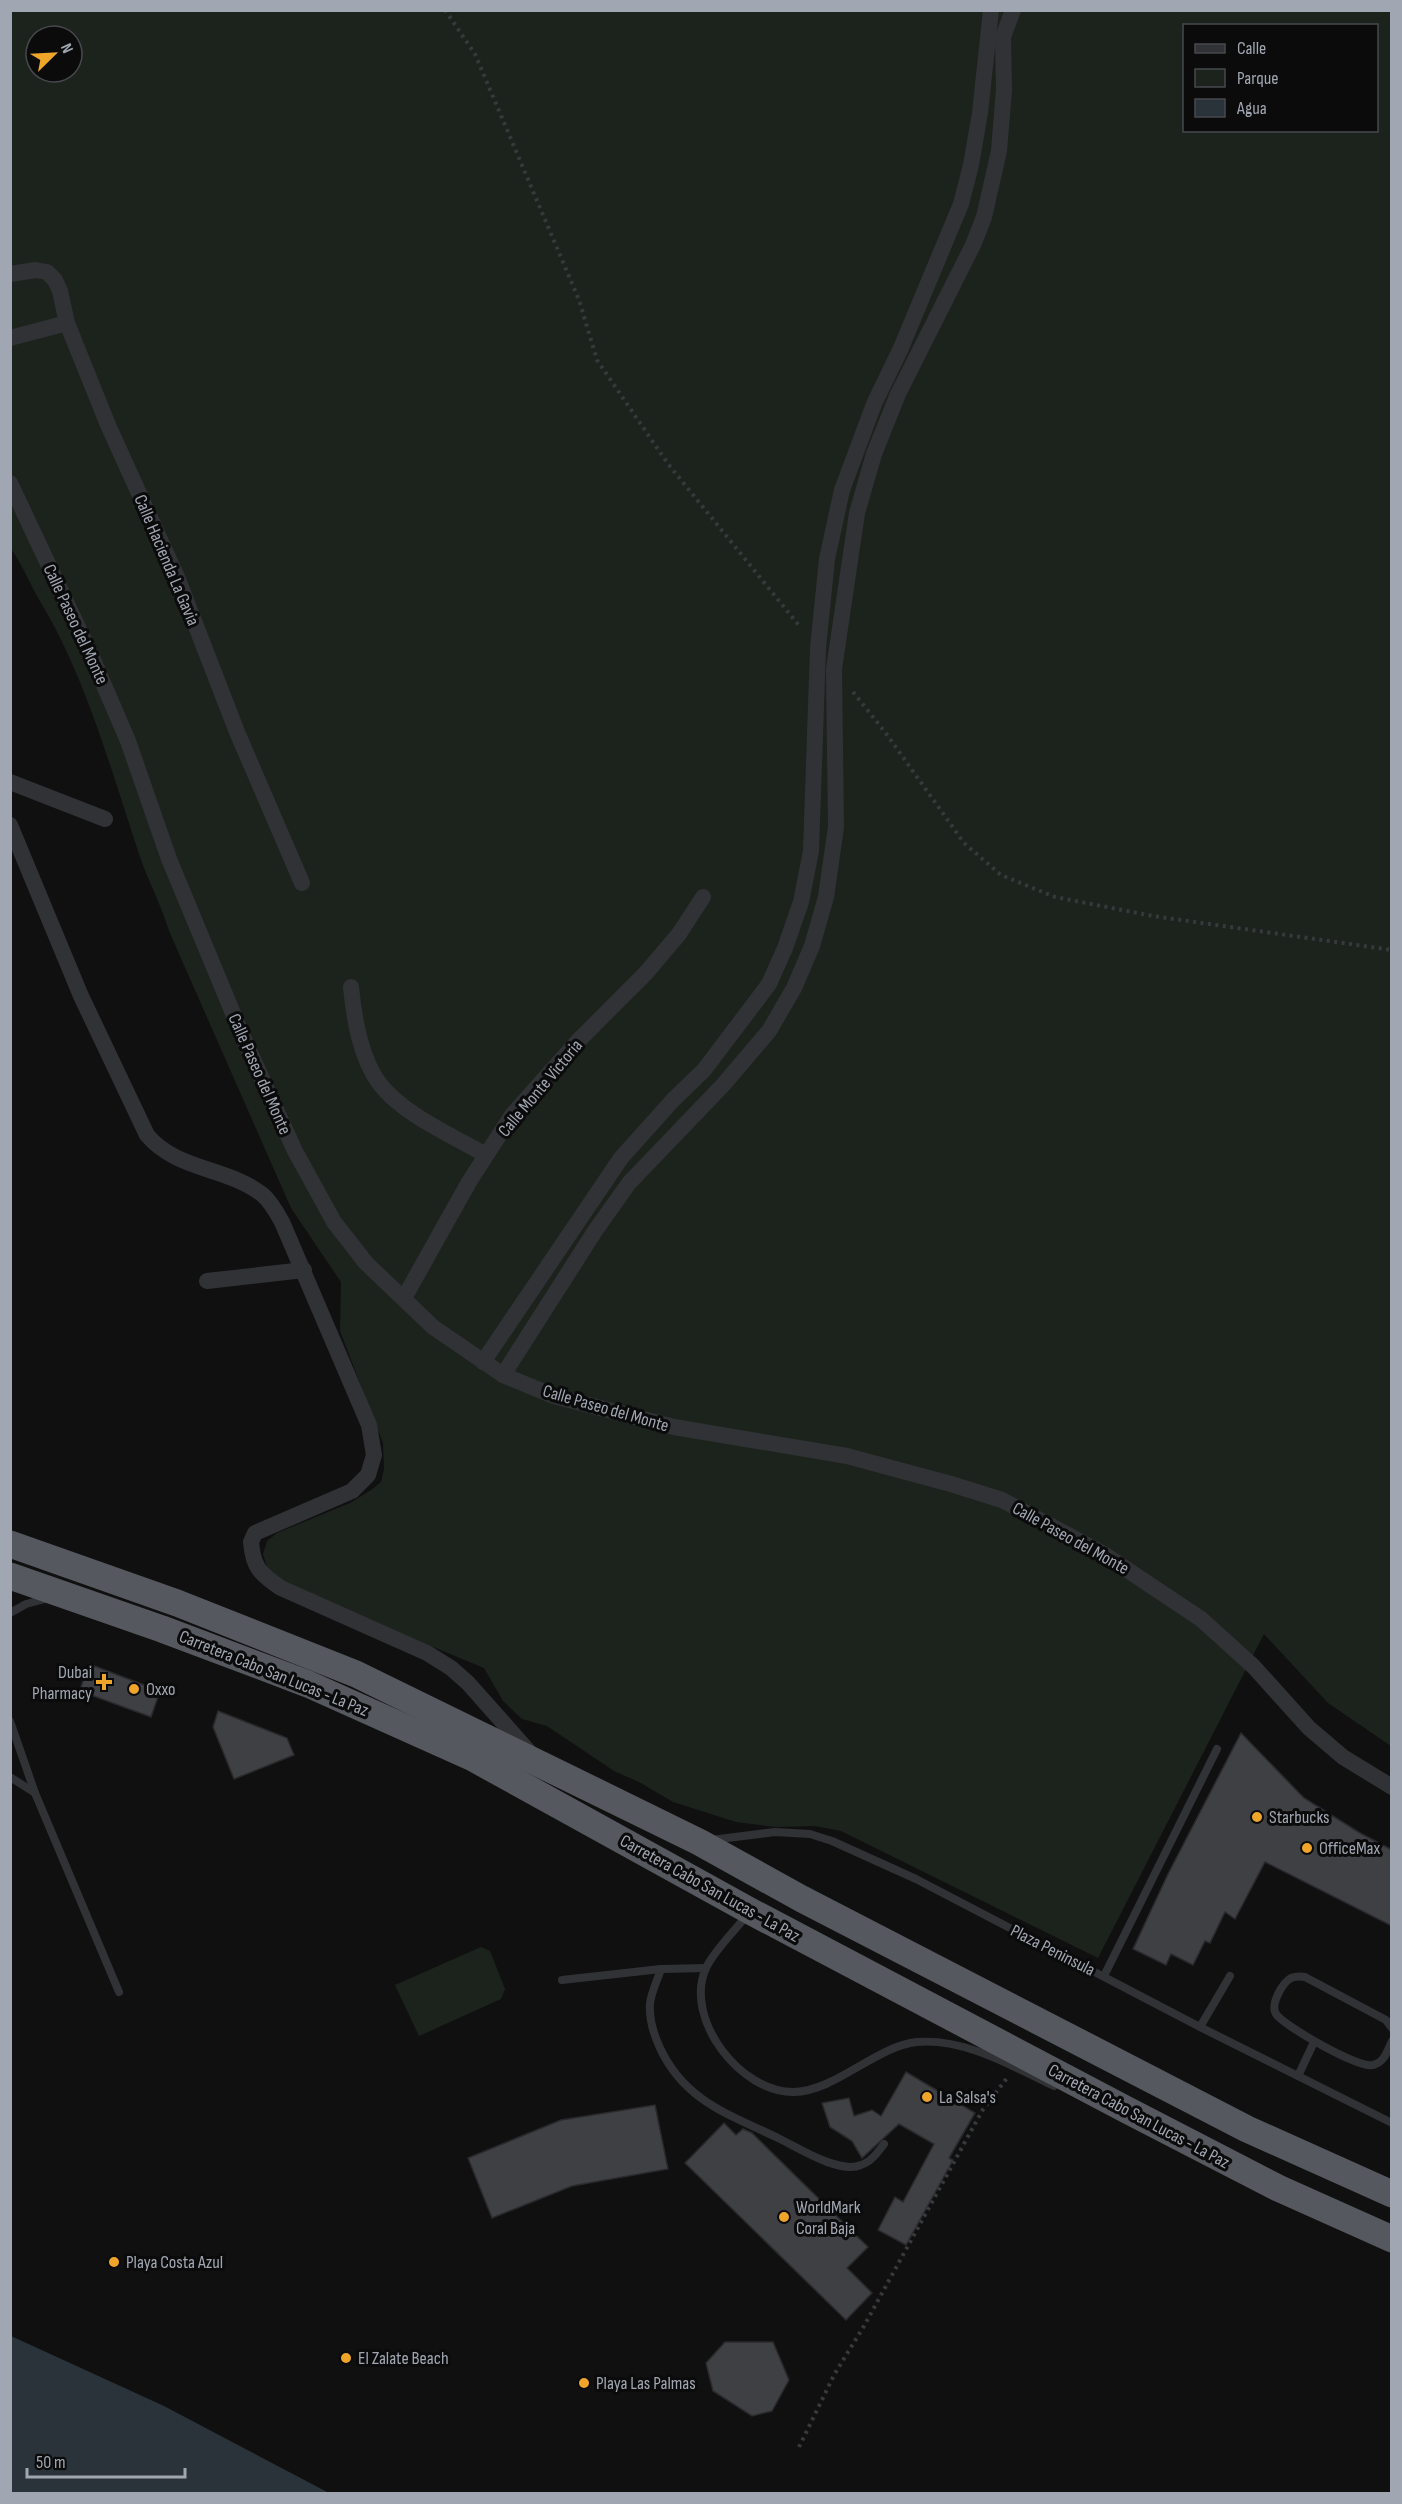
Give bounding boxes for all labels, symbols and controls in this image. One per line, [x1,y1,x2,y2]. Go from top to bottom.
north arrow [24,24,84,84]
legend [1183,24,1378,132]
text: Calle [1237,38,1266,59]
text: N [56,41,77,56]
text: Parque [1237,68,1278,89]
text: Agua [1236,98,1267,119]
street label: Calle Hacienda La Gavia [129,491,204,629]
street label: Calle Paseo del Monte [39,561,113,688]
street label: Calle Paseo del Monte [224,1011,296,1138]
street label: Calle Monte Victoria [494,1035,587,1141]
street label: Calle Paseo del Monte [540,1380,671,1436]
street label: Calle Paseo del Monte [1009,1498,1133,1579]
street label: Carretera Cabo San Lucas - La Paz [176,1626,372,1721]
place label: Dubai Pharmacy [32,1662,92,1704]
marker: Dubai Pharmacy [97,1675,111,1689]
place label: Oxxo [146,1679,176,1700]
marker: Oxxo [127,1682,141,1696]
place label: Starbucks [1269,1807,1329,1828]
marker: Starbucks [1250,1810,1264,1824]
street label: Carretera Cabo San Lucas - La Paz [616,1830,804,1947]
place label: OfficeMax [1319,1838,1381,1859]
marker: OfficeMax [1300,1841,1314,1855]
street label: Plaza Peninsula [1007,1920,1099,1981]
street label: Carretera Cabo San Lucas - La Paz [1045,2060,1233,2173]
place label: La Salsa's [939,2087,996,2108]
marker: La Salsa's [920,2090,934,2104]
place label: WorldMark Coral Baja [796,2197,861,2239]
marker: WorldMark Coral Baja [777,2210,791,2224]
place label: Playa Costa Azul [126,2252,223,2273]
marker: Playa Costa Azul [107,2255,121,2269]
place label: El Zalate Beach [358,2348,449,2369]
marker: El Zalate Beach [339,2351,353,2365]
place label: Playa Las Palmas [596,2373,696,2394]
marker: Playa Las Palmas [577,2376,591,2390]
scale bar [27,2441,184,2479]
text: 50 m [36,2452,66,2473]

